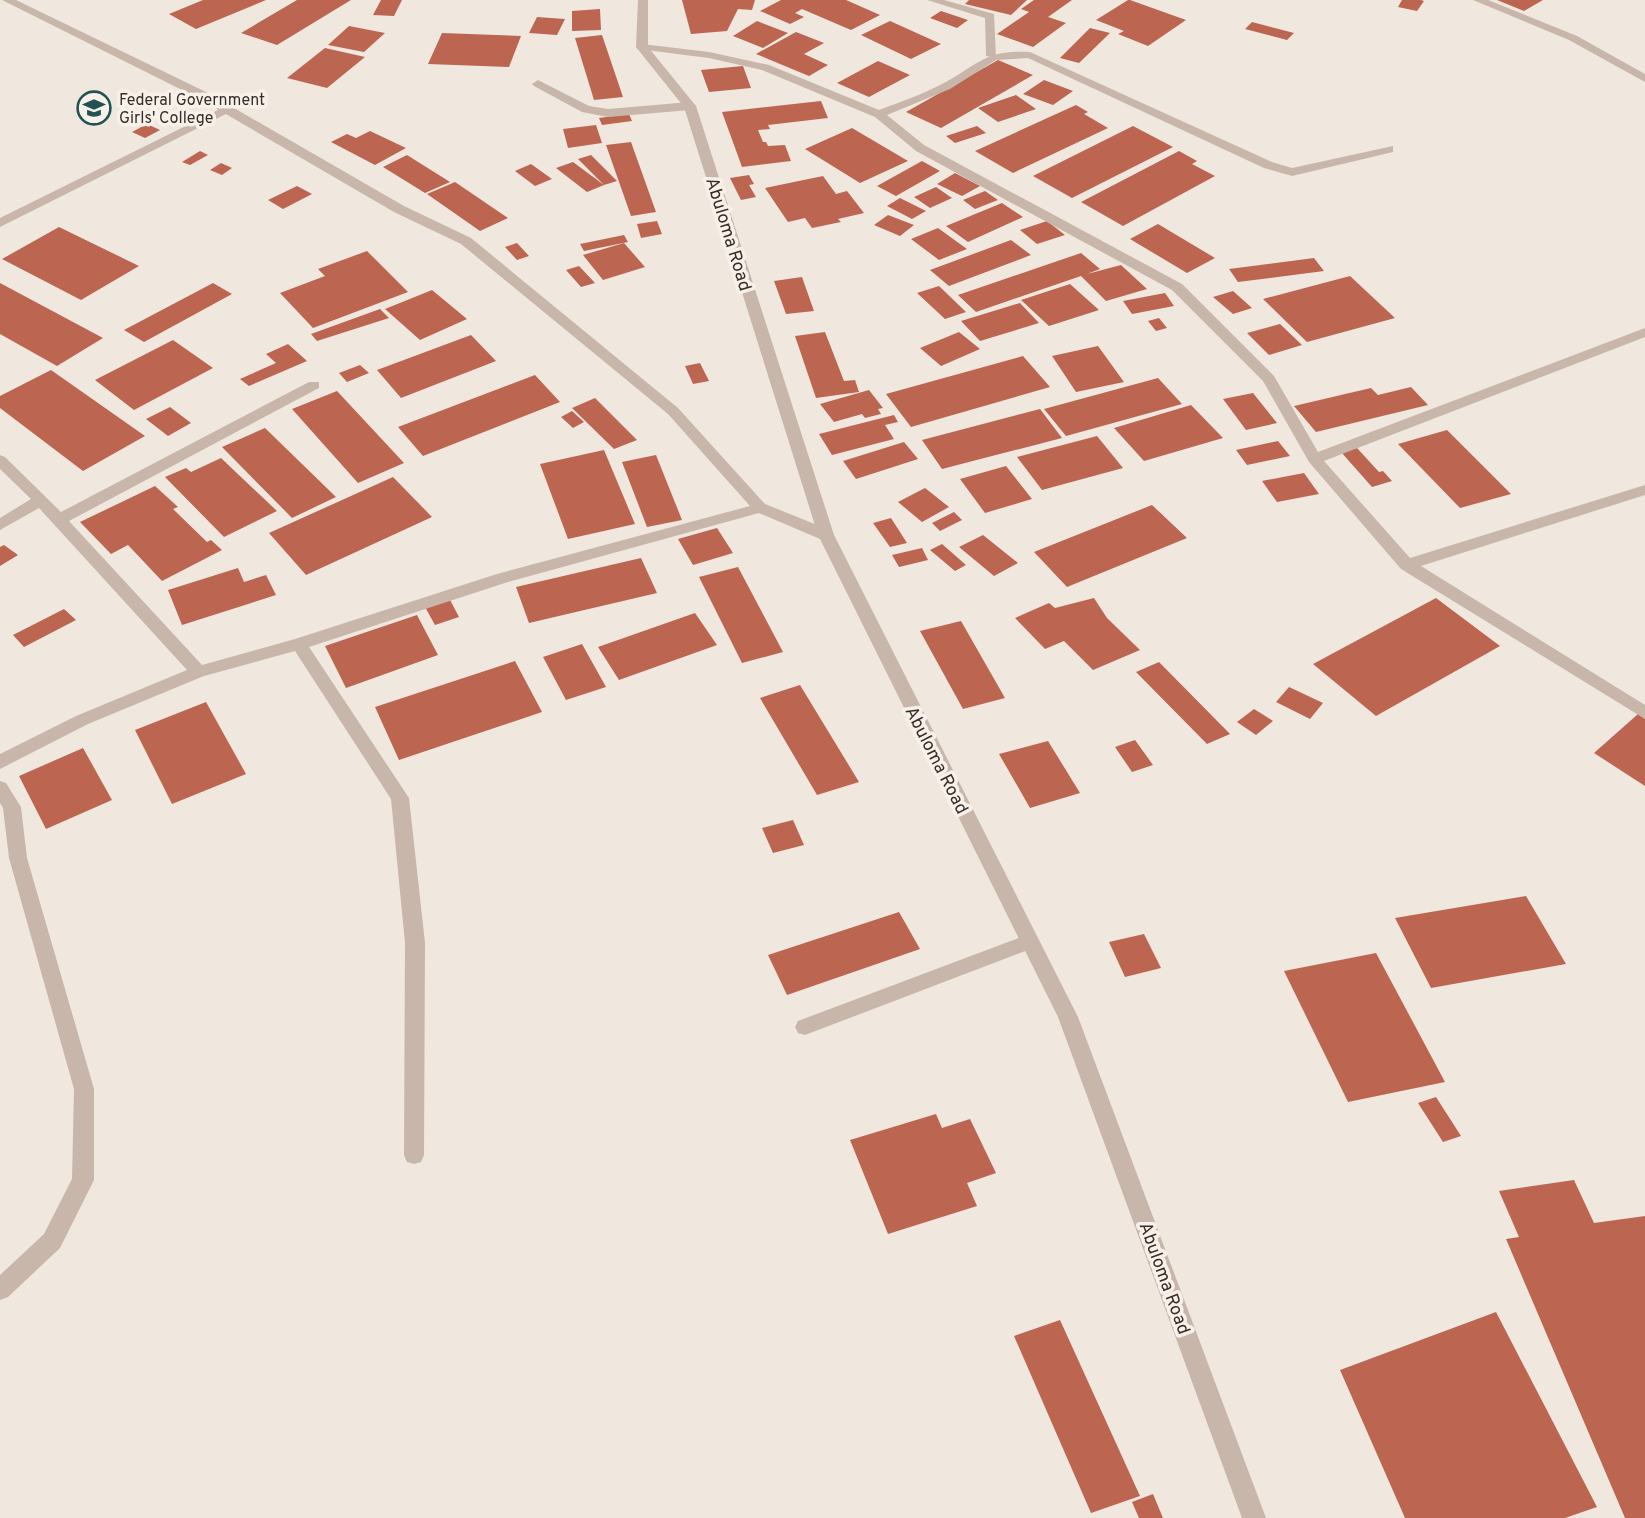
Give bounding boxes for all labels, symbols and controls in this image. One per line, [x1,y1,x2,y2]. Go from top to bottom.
school or university icon: Federal Government Girls' College [75,89,113,127]
place label: Federal Government Girls' College [119,91,265,129]
street label: Abuloma Road [699,175,756,294]
street label: Abuloma Road [899,703,973,818]
street label: Abuloma Road [1133,1219,1195,1338]

